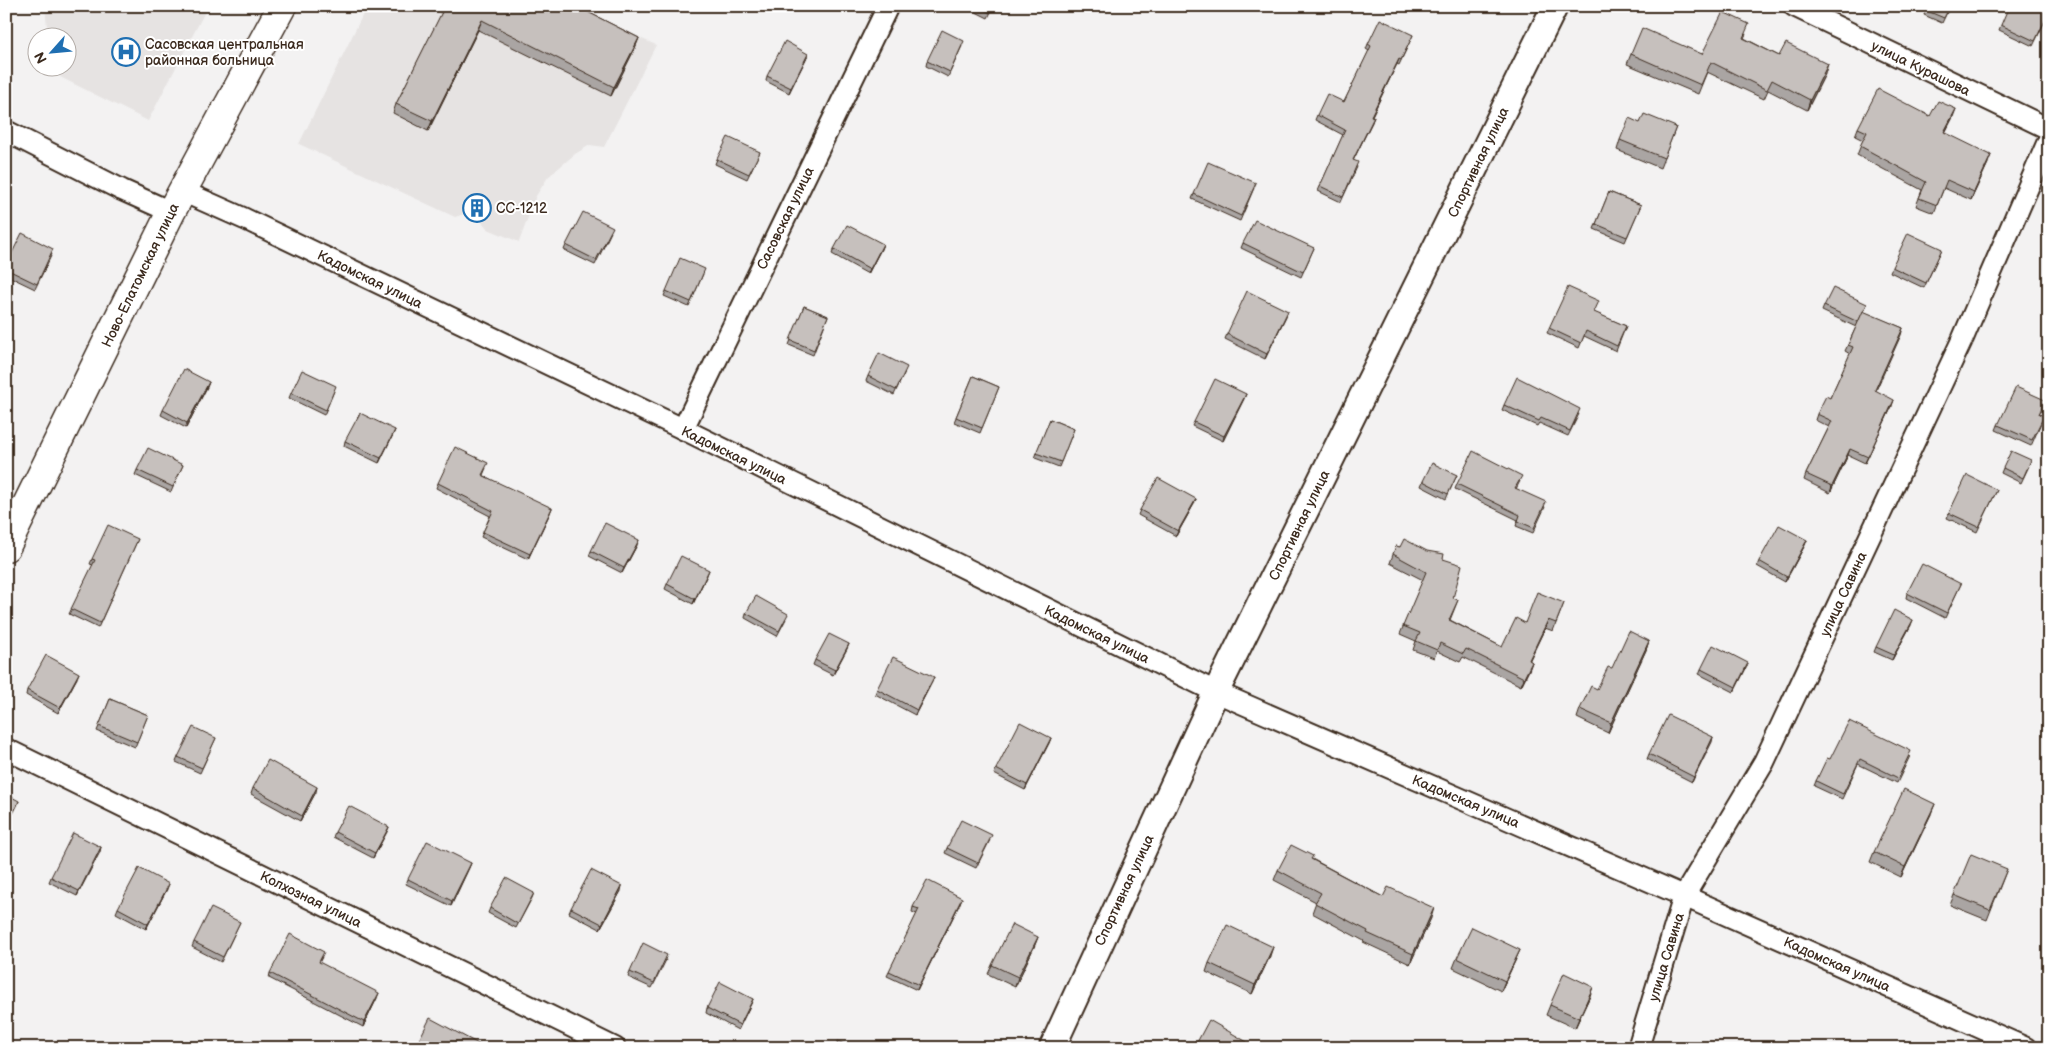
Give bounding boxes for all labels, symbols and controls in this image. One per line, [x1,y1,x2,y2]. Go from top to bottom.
north arrow [28,28,78,78]
place label: Сасовская центральная районная больница [145,36,304,69]
hospital icon: Сасовская центральная районная больница [111,37,141,67]
street label: улица Курашова [1869,37,1974,100]
text: N [31,49,51,66]
street label: Спортивная улица [1444,104,1513,220]
street label: Сасовская улица [753,164,818,272]
building icon: СС-1212 [462,193,492,223]
street label: Ново-Елатомская улица [98,200,183,350]
place label: СС-1212 [496,200,548,217]
street label: Кадомская улица [314,247,426,313]
street label: Кадомская улица [678,423,790,489]
street label: Спортивная улица [1265,467,1334,583]
street label: улица Савина [1816,548,1871,639]
street label: Кадомская улица [1041,602,1153,668]
street label: Кадомская улица [1410,771,1523,832]
street label: Спортивная улица [1091,831,1158,948]
street label: Колхозная улица [257,868,365,932]
street label: улица Савина [1645,910,1688,1003]
street label: Кадомская улица [1781,933,1893,996]

